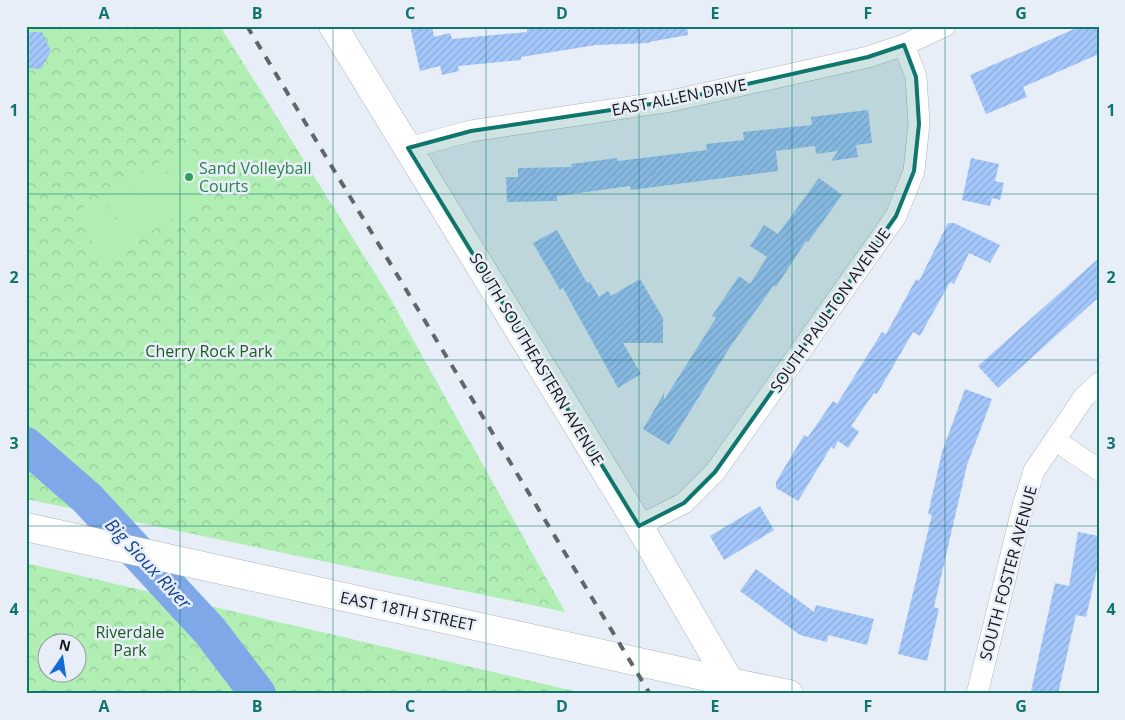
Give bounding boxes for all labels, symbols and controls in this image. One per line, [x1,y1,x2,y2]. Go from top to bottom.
text: A [98,2,110,24]
text: B [252,2,262,24]
text: C [405,2,415,24]
text: D [556,2,568,24]
text: E [711,2,720,24]
text: F [864,2,872,24]
text: G [1015,2,1027,24]
street label: EAST ALLEN DRIVE [610,73,748,121]
text: 1 [9,99,19,121]
text: 1 [1106,99,1116,121]
place label: Sand Volleyball Courts [199,157,311,197]
marker: Sand Volleyball Courts [183,171,195,183]
street label: SOUTH PAULTON AVENUE [765,223,895,397]
street label: SOUTH SOUTHEASTERN AVENUE [465,249,609,469]
text: 2 [9,266,19,288]
text: 2 [1106,266,1116,288]
park label: Cherry Rock Park [145,340,273,362]
text: 3 [9,432,19,454]
text: 3 [1106,432,1116,454]
street label: SOUTH FOSTER AVENUE [974,483,1042,663]
water label: Big Sioux River [100,513,198,615]
street label: EAST 18TH STREET [338,586,478,636]
text: 4 [9,598,19,620]
text: 4 [1106,598,1116,620]
park label: Riverdale Park [95,621,165,661]
north arrow [38,632,88,682]
text: N [57,634,73,655]
text: A [98,695,110,717]
text: B [252,695,262,717]
text: C [405,695,415,717]
text: D [556,695,568,717]
text: E [711,695,720,717]
text: F [864,695,872,717]
text: G [1015,695,1027,717]

